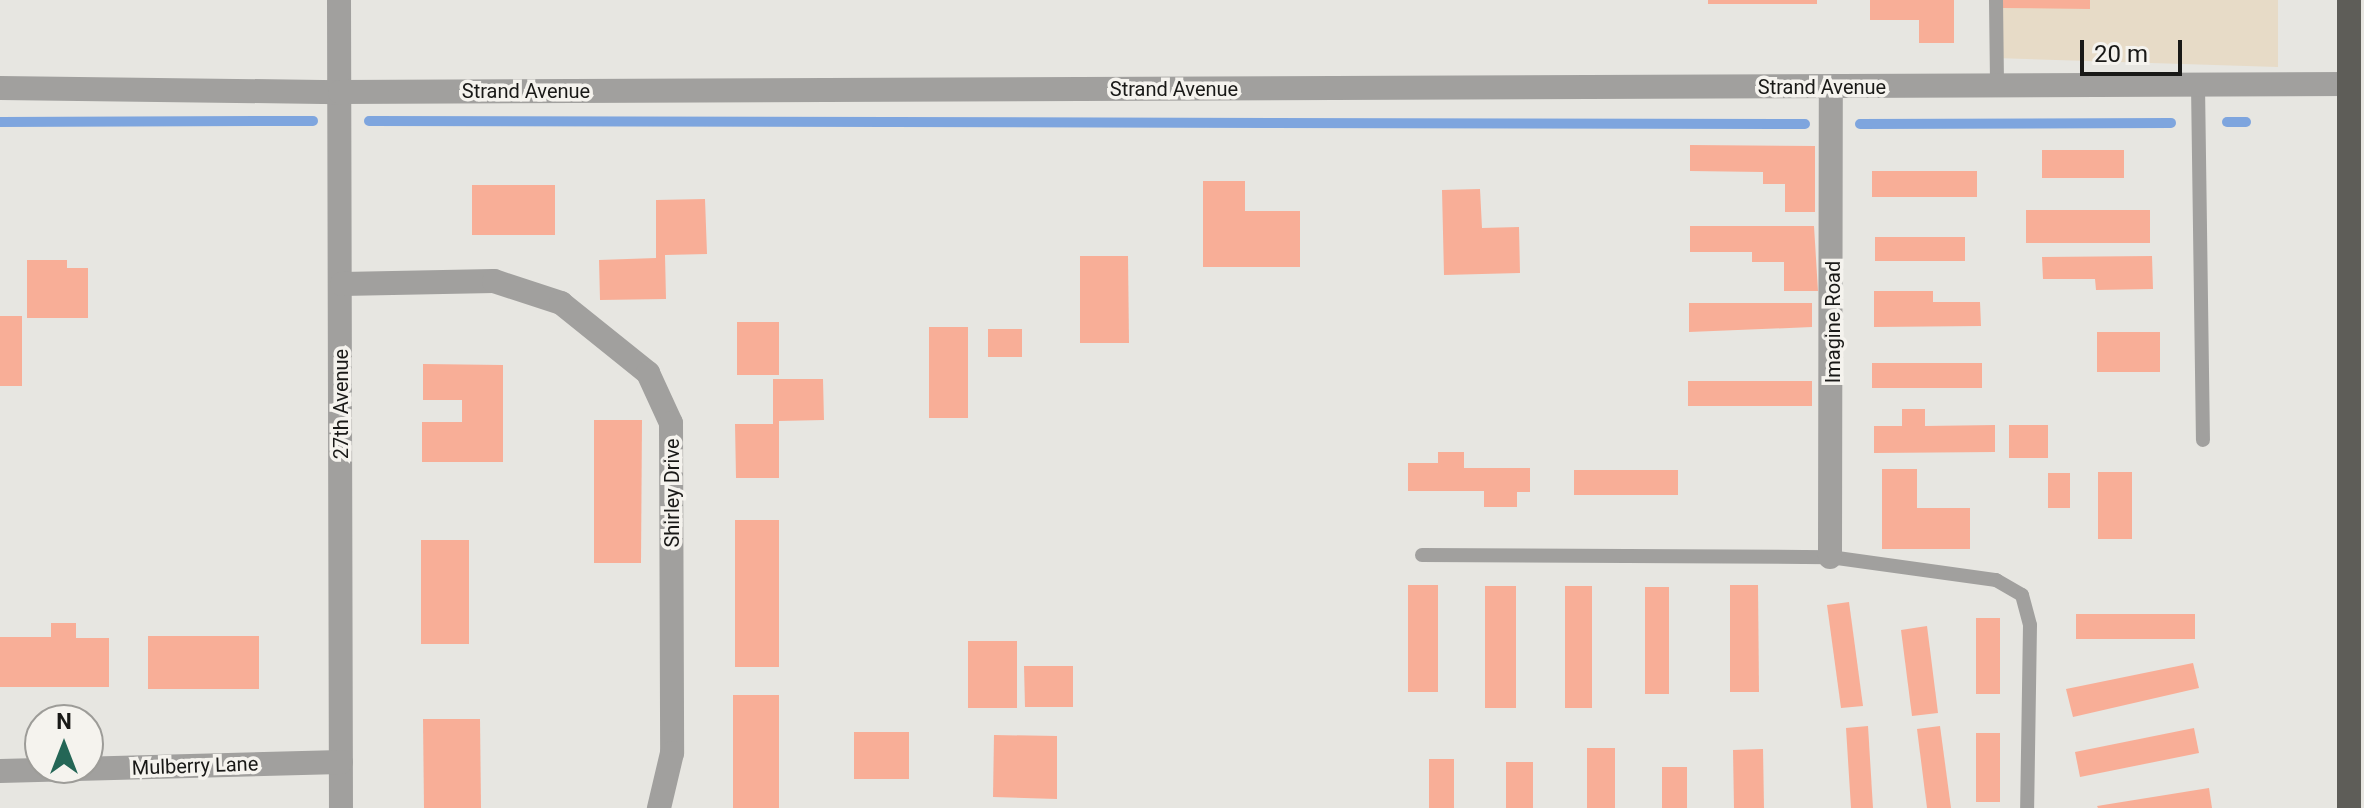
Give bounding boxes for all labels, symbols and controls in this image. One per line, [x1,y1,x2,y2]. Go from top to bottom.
scale bar [2084,24,2186,74]
text: 20 m [2094,40,2148,68]
street label: Strand Avenue [1758,75,1886,99]
street label: Strand Avenue [1110,77,1238,101]
street label: Strand Avenue [462,79,590,103]
street label: Imagine Road [1821,261,1845,383]
street label: 27th Avenue [329,349,353,459]
street label: Shirley Drive [660,438,684,548]
north arrow [24,704,104,784]
text: N [56,709,72,734]
street label: Mulberry Lane [131,752,259,780]

